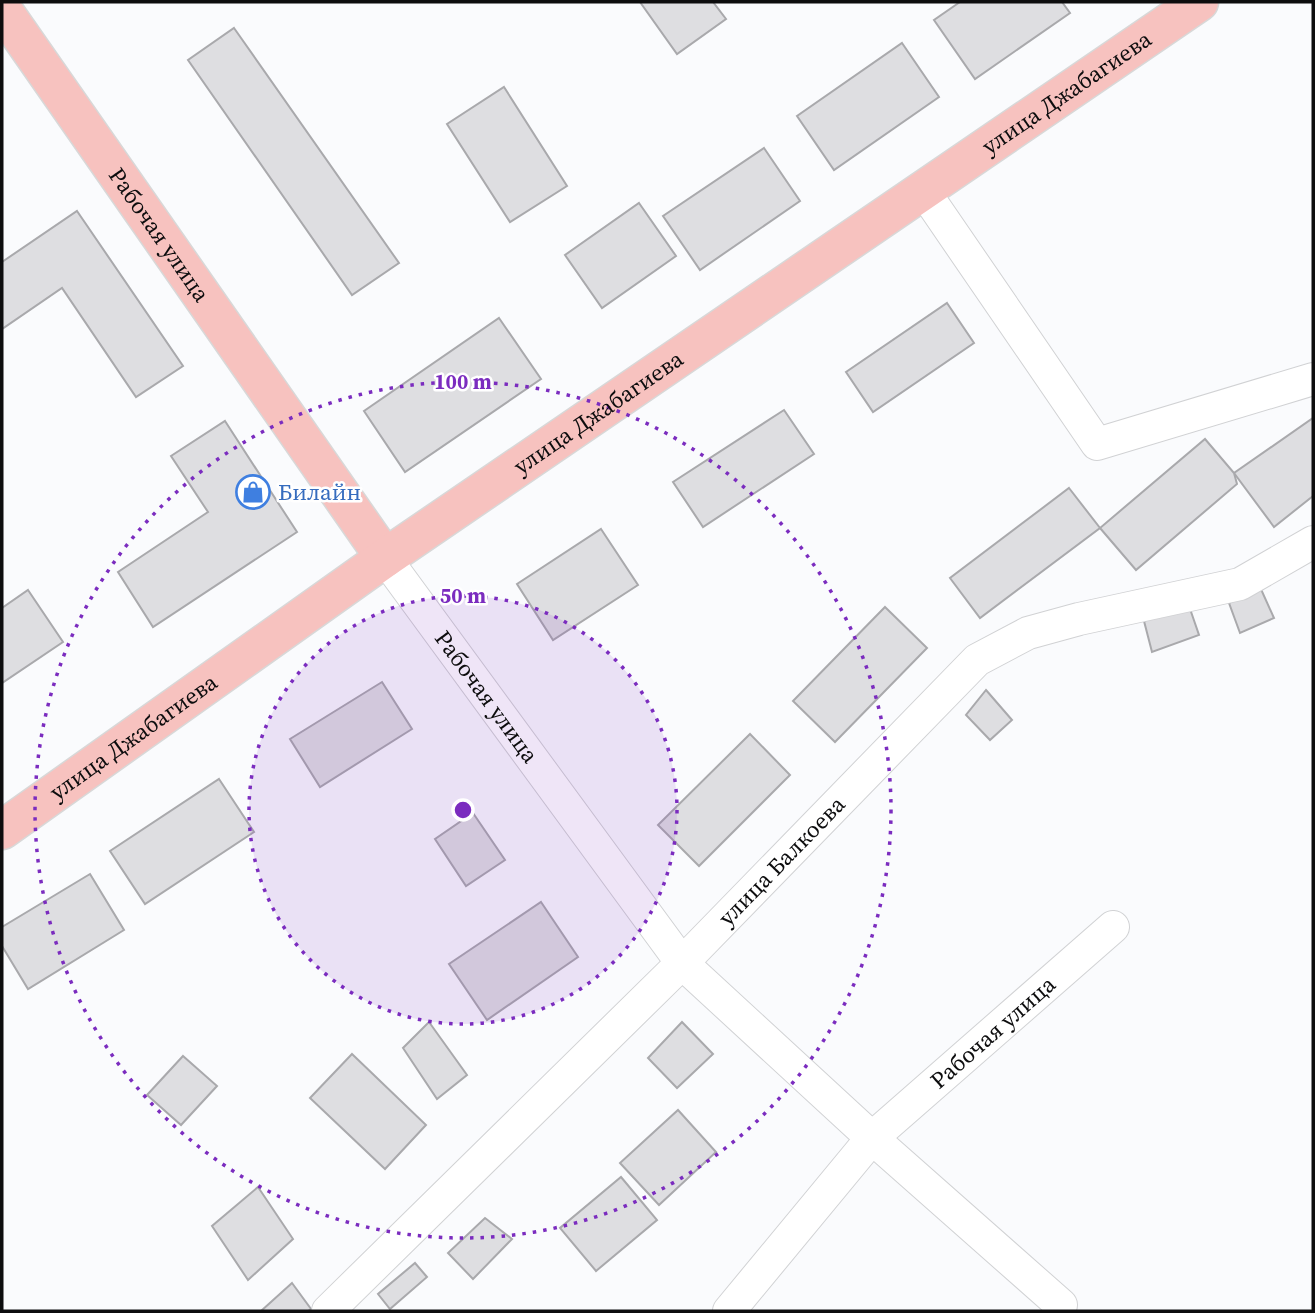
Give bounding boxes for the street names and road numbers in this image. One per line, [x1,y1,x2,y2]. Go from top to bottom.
street label: улица Джабагиева [975,23,1158,162]
street label: Рабочая улица [101,161,218,308]
street label: улица Джабагиева [507,343,690,482]
street label: Рабочая улица [427,624,546,770]
street label: улица Джабагиева [43,666,224,807]
street label: улица Балкоева [711,789,852,933]
street label: Рабочая улица [923,968,1063,1096]

